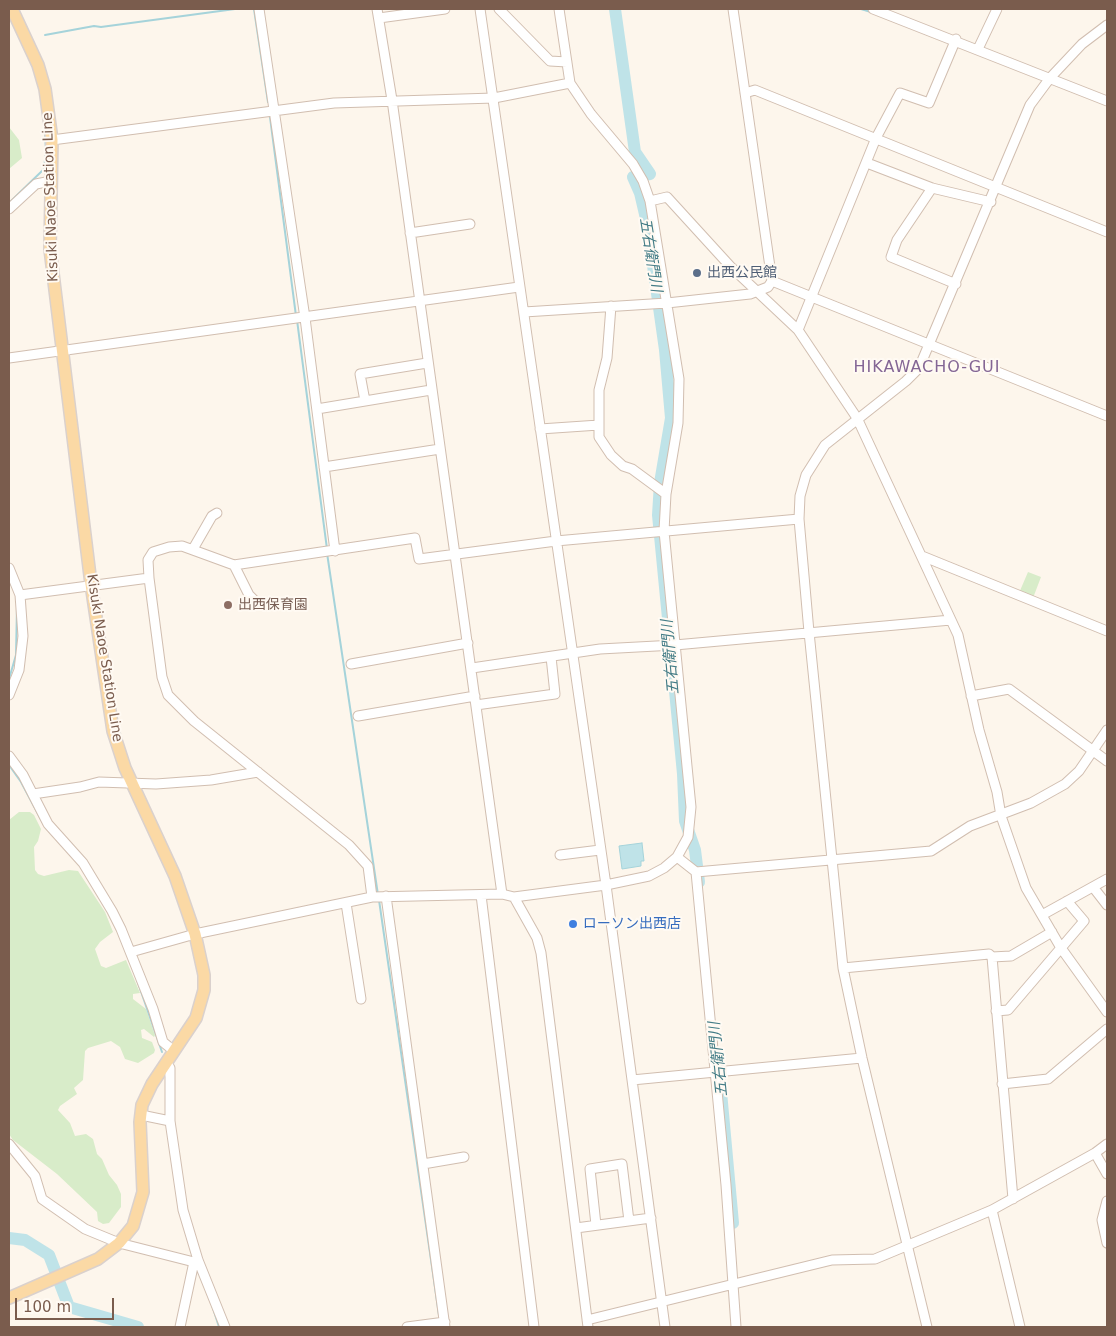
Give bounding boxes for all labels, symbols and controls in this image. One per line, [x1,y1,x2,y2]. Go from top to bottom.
street label: Kisuki Naoe Station Line [40,112,62,282]
water label: 五右衛門川 [635,217,665,293]
place label: 出西公民館 [707,265,777,281]
marker: 出西公民館 [691,267,703,279]
district label: HIKAWACHO-GUI [852,358,1002,378]
street label: Kisuki Naoe Station Line [82,573,126,743]
place label: 出西保育園 [238,597,308,613]
marker: 出西保育園 [222,599,234,611]
water label: 五右衛門川 [659,619,683,695]
place label: ローソン出西店 [583,916,681,932]
marker: ローソン出西店 [567,918,579,930]
water label: 五右衛門川 [706,1021,732,1097]
scale bar [18,1288,116,1320]
text: 100 m [23,1298,71,1316]

